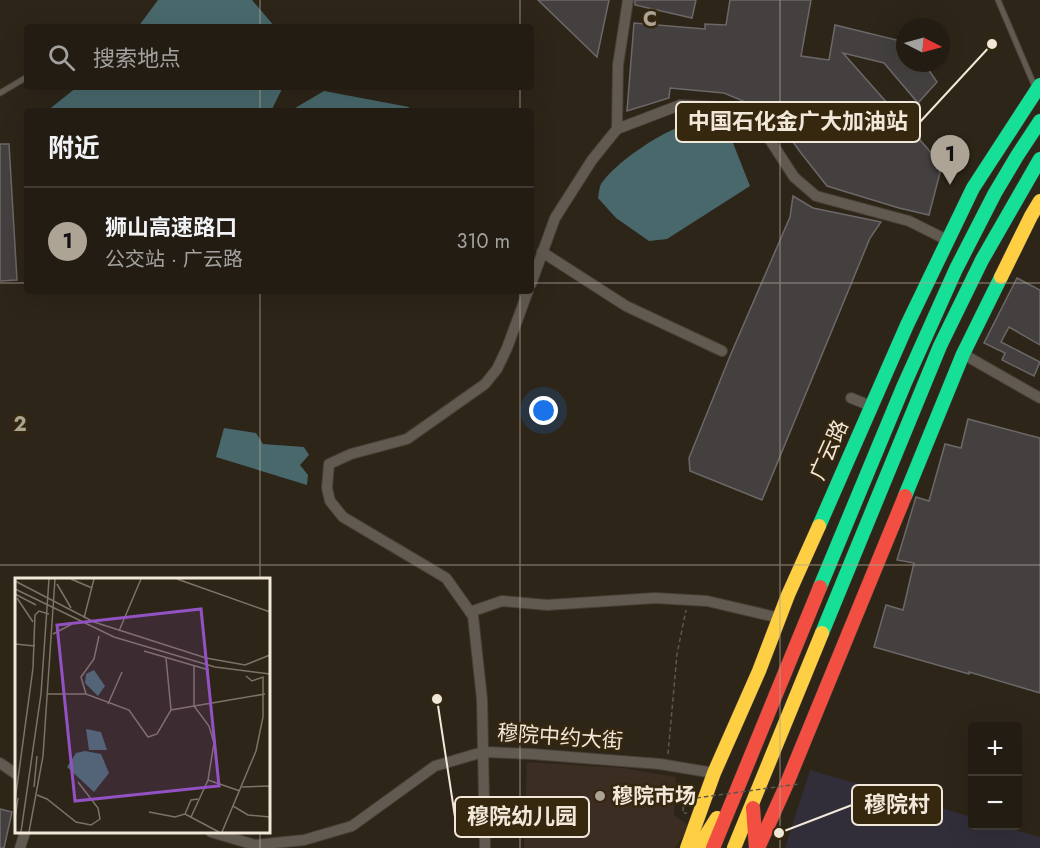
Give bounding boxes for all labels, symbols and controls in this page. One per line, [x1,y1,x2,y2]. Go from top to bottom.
text: C [643,5,657,34]
north arrow [896,18,950,72]
search box [24,24,534,90]
icon: search [45,41,78,74]
text: 搜索地点 [93,42,181,74]
callout: 中国石化金广大加油站 [676,102,920,142]
text: 中国石化金广大加油站 [688,105,908,137]
text: 附近 [48,129,100,167]
pin: 1 [930,136,970,185]
text: 狮山高速路口 [105,211,237,243]
text: 1 [62,227,73,256]
text: 310 m [456,227,510,256]
text: 公交站 · 广云路 [105,245,243,274]
your location [529,396,558,425]
text: 2 [13,410,27,439]
street label: 广云路 [802,415,856,485]
inset map [15,578,270,833]
street label: 穆院中约大街 [496,718,624,756]
map controls [968,722,1022,830]
button: + [968,722,1022,776]
button: − [968,776,1022,830]
place label: 穆院市场 [612,781,696,811]
callout: 穆院村 [852,785,942,825]
text: 穆院村 [864,788,930,820]
marker: 穆院市场 [593,789,607,803]
callout: 穆院幼儿园 [455,797,589,837]
text: 穆院幼儿园 [467,800,577,832]

